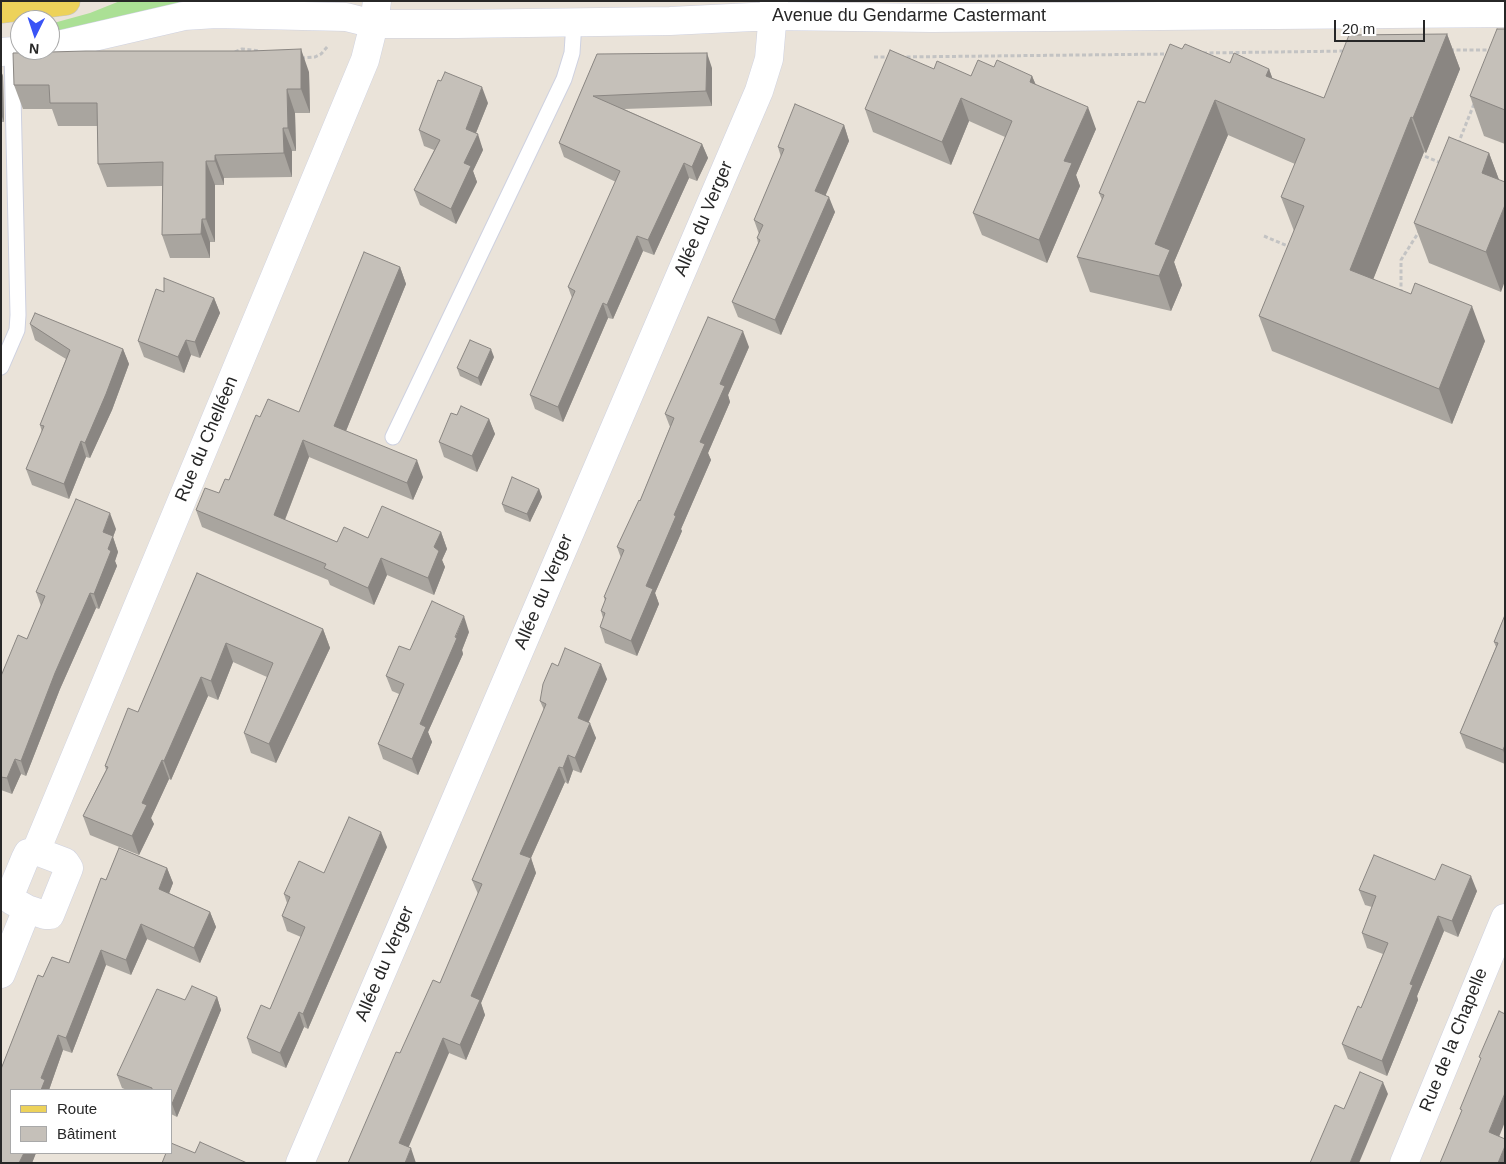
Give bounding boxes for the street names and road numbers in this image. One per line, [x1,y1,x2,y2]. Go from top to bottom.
street label: Avenue du Gendarme Castermant [772,5,1046,27]
street label: Allée du Verger [670,158,738,280]
street label: Rue du Chelléen [171,373,243,505]
street label: Allée du Verger [510,531,578,653]
street label: Allée du Verger [351,903,419,1025]
street label: Rue de la Chapelle [1415,965,1493,1115]

